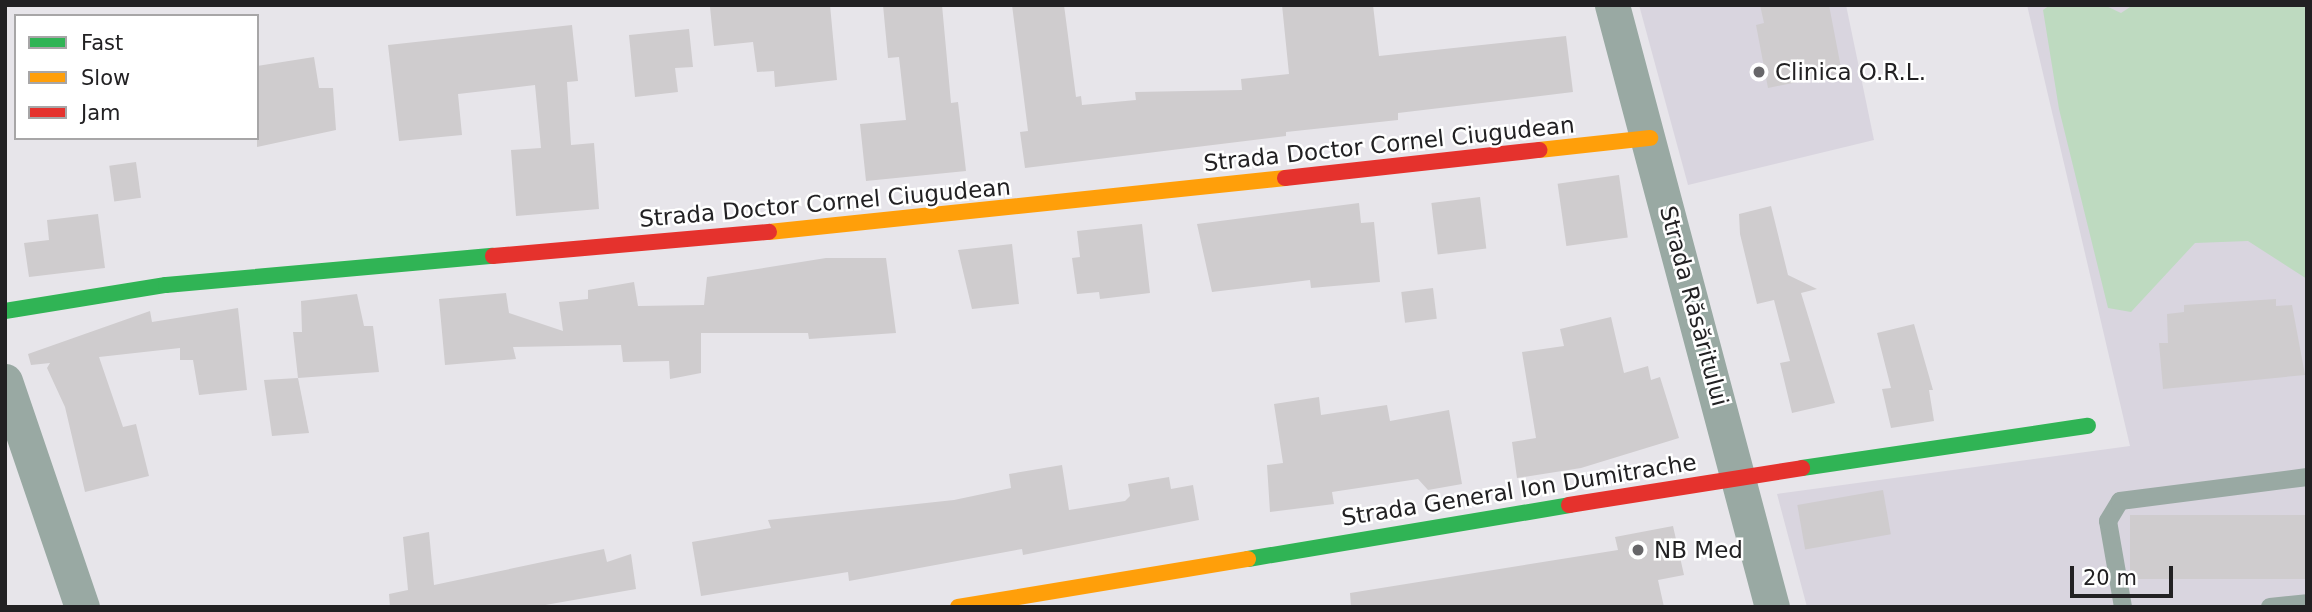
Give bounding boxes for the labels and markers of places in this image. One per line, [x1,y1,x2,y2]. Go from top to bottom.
place label: Clinica O.R.L. [1775,58,1926,86]
marker: Clinica O.R.L. [1749,62,1769,82]
place label: NB Med [1654,536,1743,564]
marker: NB Med [1628,540,1648,560]

